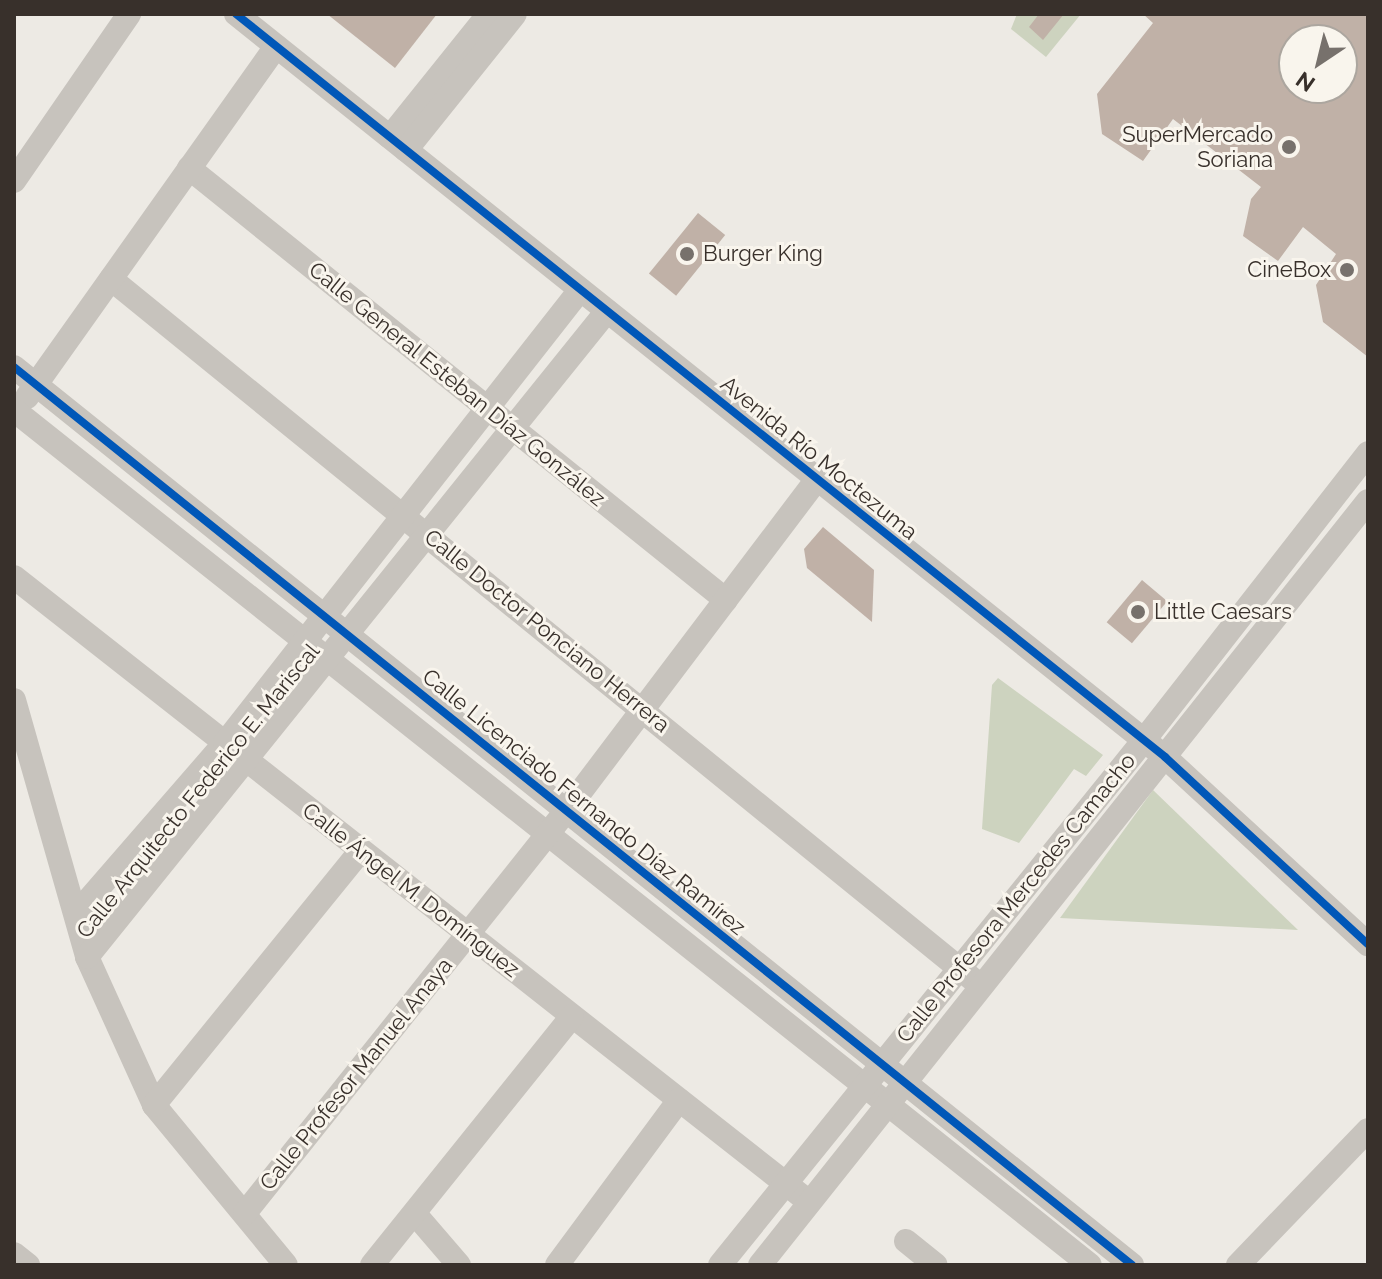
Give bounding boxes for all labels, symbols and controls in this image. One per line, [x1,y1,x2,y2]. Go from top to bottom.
north arrow [1278,24,1358,104]
text: N [1291,67,1320,97]
place label: SuperMercado Soriana [1122,121,1273,172]
marker: SuperMercado Soriana [1280,138,1298,156]
place label: Burger King [703,241,823,267]
marker: Burger King [678,245,696,263]
street label: Calle General Esteban Díaz González [303,256,611,512]
place label: CineBox [1247,257,1331,283]
marker: CineBox [1338,261,1356,279]
street label: Avenida Río Moctezuma [715,371,923,545]
street label: Calle Doctor Ponciano Herrera [419,524,675,738]
place label: Little Caesars [1154,599,1292,625]
marker: Little Caesars [1129,603,1147,621]
street label: Calle Arquitecto Federico E. Mariscal [71,638,325,944]
street label: Calle Licenciado Fernando Díaz Ramírez [417,663,751,941]
street label: Calle Profesora Mercedes Camacho [891,748,1141,1048]
street label: Calle Ángel M. Domínguez [297,797,525,983]
street label: Calle Profesor Manuel Anaya [254,952,458,1196]

